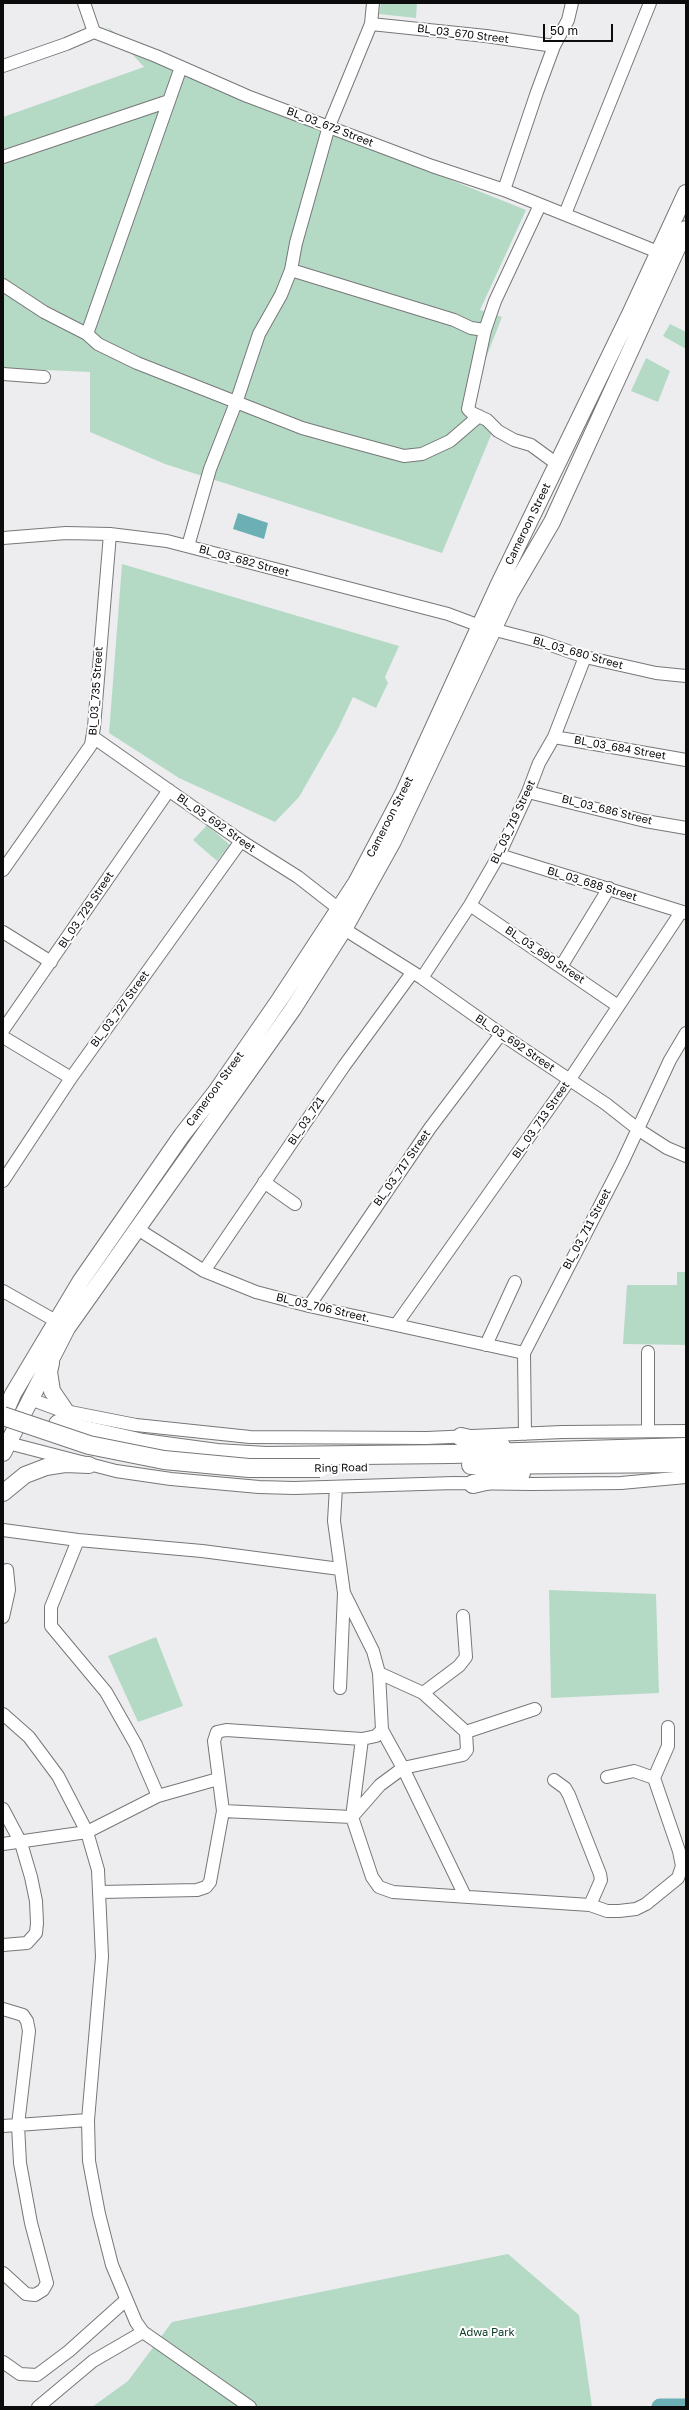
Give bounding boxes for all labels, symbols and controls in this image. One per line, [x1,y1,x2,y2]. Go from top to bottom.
scale bar [545,16,615,42]
street label: BL_03_670 Street [416,22,510,46]
text: 50 m [550,23,578,38]
street label: BL_03_672 Street [285,104,375,150]
street label: Cameroon Street [503,481,553,567]
street label: BL_03_682 Street [197,543,291,579]
street label: BL_03_680 Street [531,634,625,672]
street label: Bl_03_735 Street [86,646,106,736]
street label: BL_03_684 Street [573,733,667,763]
street label: Cameroon Street [364,774,416,860]
street label: BL_03_719 Street [488,778,538,866]
street label: BL_03_692 Street [174,791,258,855]
street label: BL_03_686 Street [560,792,654,828]
street label: BL_03_688 Street [545,864,639,904]
street label: Bl_03_729 Street [56,869,116,951]
street label: BL_03_690 Street [503,923,587,987]
street label: BL_03_727 Street [88,968,152,1050]
street label: BL_03_692 Street [473,1012,557,1074]
street label: Cameroon Street [183,1049,247,1129]
street label: BL_03_713 Street [510,1079,572,1161]
street label: BL_03_721 [285,1094,327,1148]
street label: BL_03_717 Street [371,1127,433,1209]
street label: BL_03_711 Street [560,1186,614,1272]
street label: BL_03_706 Street. [275,1291,371,1325]
street label: Ring Road [314,1461,368,1475]
park label: Adwa Park [459,2326,515,2340]

